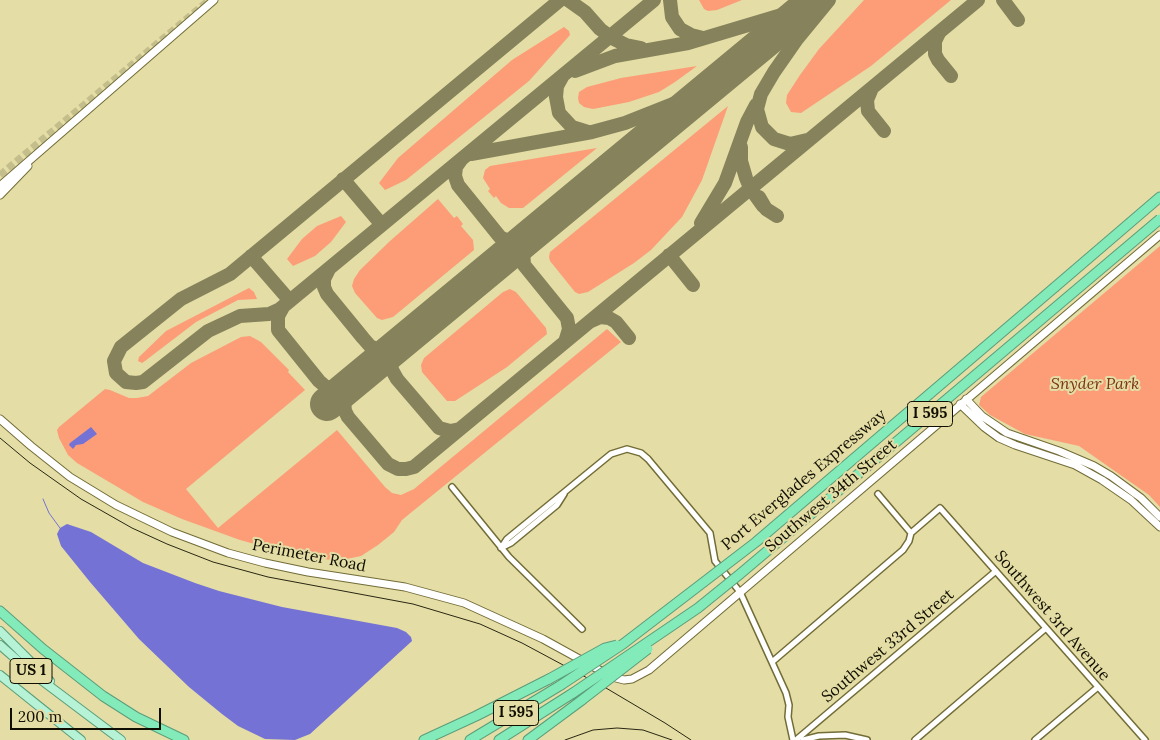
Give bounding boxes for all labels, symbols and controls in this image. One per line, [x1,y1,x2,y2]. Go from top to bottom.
park label: Snyder Park [1051,374,1139,394]
road number: I 595 [908,402,952,426]
street label: Port Everglades Expressway [718,406,890,554]
street label: Southwest 34th Street [761,435,901,557]
street label: Perimeter Road [250,536,368,576]
street label: Southwest 3rd Avenue [990,547,1114,685]
street label: Southwest 33rd Street [818,585,958,707]
road number: US 1 [10,658,52,684]
scale bar [12,698,164,730]
road number: I 595 [494,700,538,726]
text: 200 m [18,707,62,726]

